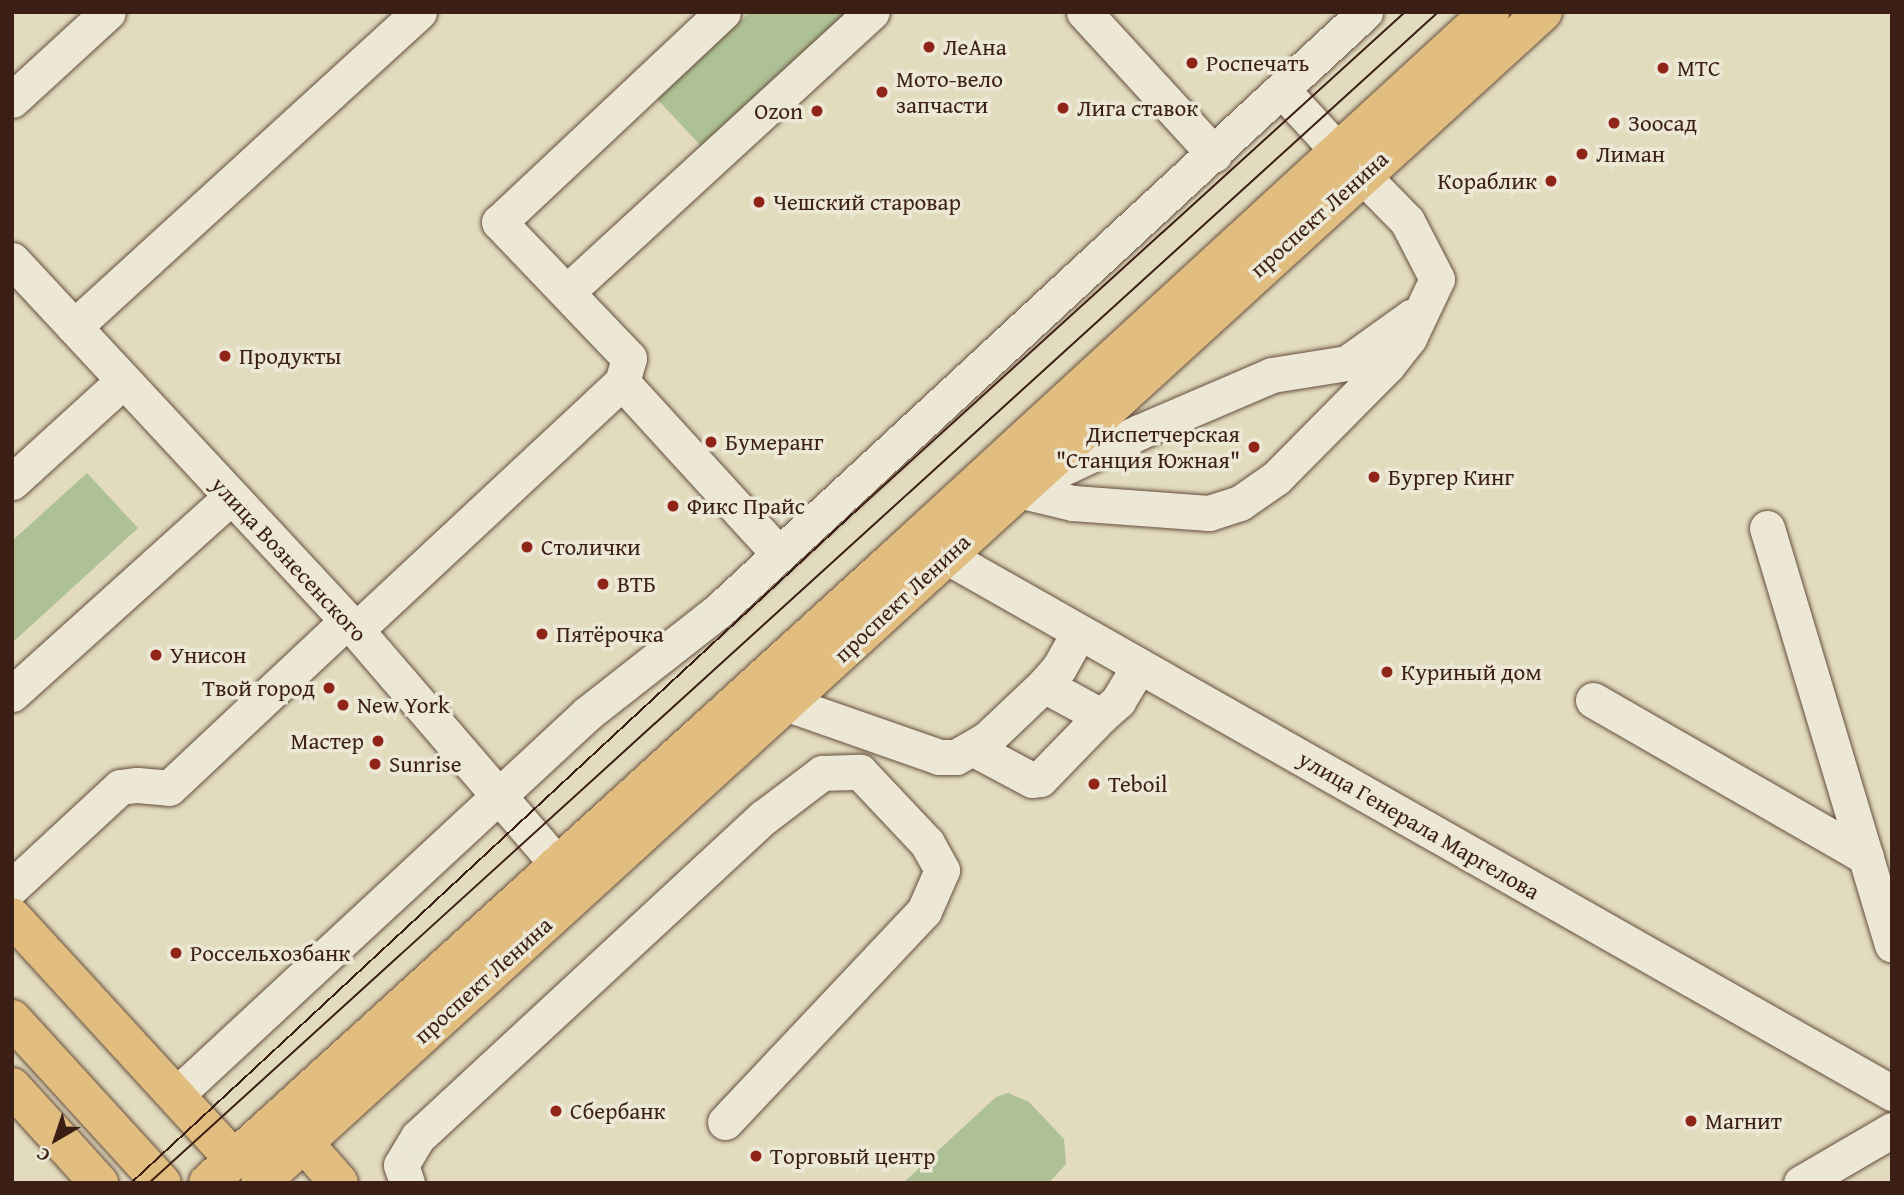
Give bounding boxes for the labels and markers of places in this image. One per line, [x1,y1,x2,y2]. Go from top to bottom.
place label: ЛеАна [943,33,1007,61]
marker: ЛеАна [921,39,937,55]
place label: Роспечать [1206,49,1309,77]
place label: МТС [1677,54,1720,82]
marker: Роспечать [1184,55,1200,71]
marker: МТС [1655,60,1671,76]
place label: Мото-вело запчасти [896,65,1003,119]
marker: Мото-вело запчасти [874,84,890,100]
place label: Лига ставок [1077,94,1198,122]
place label: Ozon [754,97,803,125]
marker: Лига ставок [1055,100,1071,116]
marker: Ozon [809,103,825,119]
place label: Зоосад [1628,109,1697,137]
marker: Зоосад [1606,115,1622,131]
place label: Лиман [1596,140,1665,168]
marker: Лиман [1574,146,1590,162]
place label: Кораблик [1438,167,1537,195]
marker: Кораблик [1543,173,1559,189]
place label: Чешский старовар [773,188,961,216]
marker: Чешский старовар [751,194,767,210]
place label: Продукты [239,342,341,370]
marker: Продукты [217,348,233,364]
place label: Диспетчерская "Станция Южная" [1056,420,1240,474]
place label: Бумеранг [725,428,823,456]
marker: Бумеранг [703,434,719,450]
marker: Диспетчерская "Станция Южная" [1246,439,1262,455]
place label: Бургер Кинг [1388,463,1514,491]
marker: Бургер Кинг [1366,469,1382,485]
place label: Фикс Прайс [687,492,805,520]
marker: Фикс Прайс [665,498,681,514]
place label: Столички [541,533,641,561]
marker: Столички [519,539,535,555]
place label: ВТБ [617,570,656,598]
marker: ВТБ [595,576,611,592]
place label: Пятёрочка [556,620,664,648]
marker: Пятёрочка [534,626,550,642]
place label: Унисон [170,641,246,669]
marker: Унисон [148,647,164,663]
place label: Куриный дом [1401,658,1542,686]
marker: Куриный дом [1379,664,1395,680]
place label: Твой город [202,674,315,702]
marker: Твой город [321,680,337,696]
place label: New York [357,691,450,719]
marker: New York [335,697,351,713]
place label: Мастер [290,727,364,755]
marker: Мастер [370,733,386,749]
place label: Sunrise [389,750,461,778]
marker: Sunrise [367,756,383,772]
place label: Teboil [1108,770,1167,798]
marker: Teboil [1086,776,1102,792]
place label: Россельхозбанк [190,939,350,967]
marker: Россельхозбанк [168,945,184,961]
place label: Сбербанк [570,1097,666,1125]
marker: Сбербанк [548,1103,564,1119]
place label: Магнит [1705,1107,1782,1135]
marker: Магнит [1683,1113,1699,1129]
place label: Торговый центр [770,1142,935,1170]
marker: Торговый центр [748,1148,764,1164]

